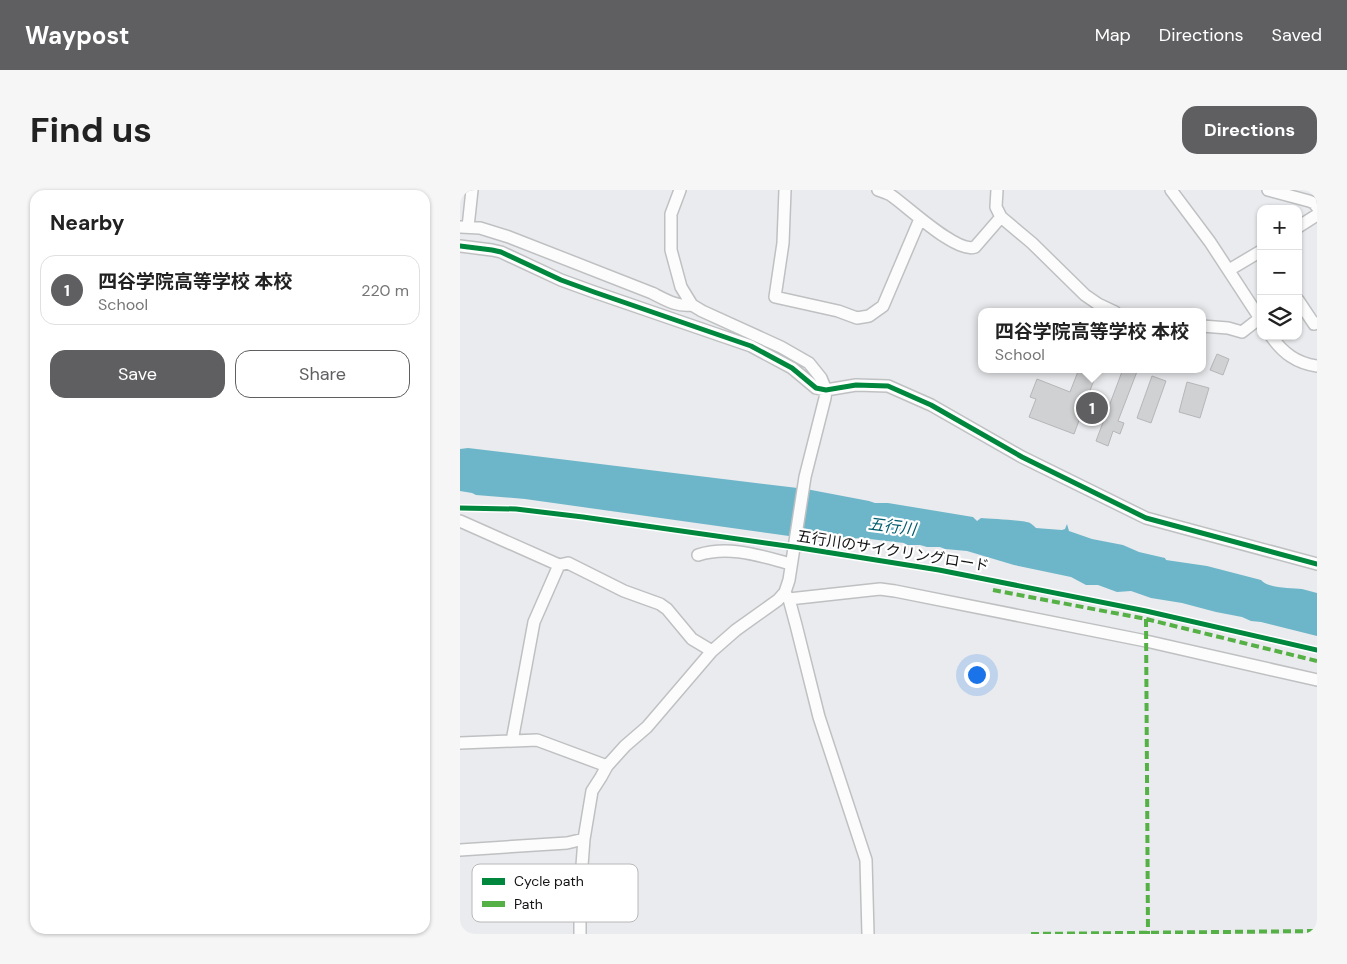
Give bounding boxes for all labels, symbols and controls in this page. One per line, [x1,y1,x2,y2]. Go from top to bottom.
text: Waypost [25,20,129,51]
text: Map [1095,23,1131,47]
text: Directions [1159,23,1244,47]
text: Saved [1272,23,1322,47]
button: Directions [1182,106,1317,154]
text: Find us [30,107,152,153]
map controls [1257,205,1302,340]
button: + [1257,205,1302,250]
text: Nearby [50,209,124,237]
button: − [1257,250,1302,295]
text: 四谷学院高等学校 本校 [98,269,292,294]
text: 1 [64,280,70,301]
text: 220 m [361,280,409,301]
text: School [98,294,148,315]
button: layers [1257,295,1302,340]
popup [978,308,1206,373]
text: 四谷学院高等学校 本校 [995,319,1189,344]
text: School [995,344,1045,365]
button: Save [50,350,225,398]
button: Share [235,350,410,398]
pin: 1 [1076,389,1108,427]
water label: 五行川 [867,513,919,540]
street label: 五行川のサイクリングロード [795,526,991,576]
your location [964,662,990,688]
legend [472,864,638,922]
text: Cycle path [514,872,584,890]
text: Path [514,895,543,913]

